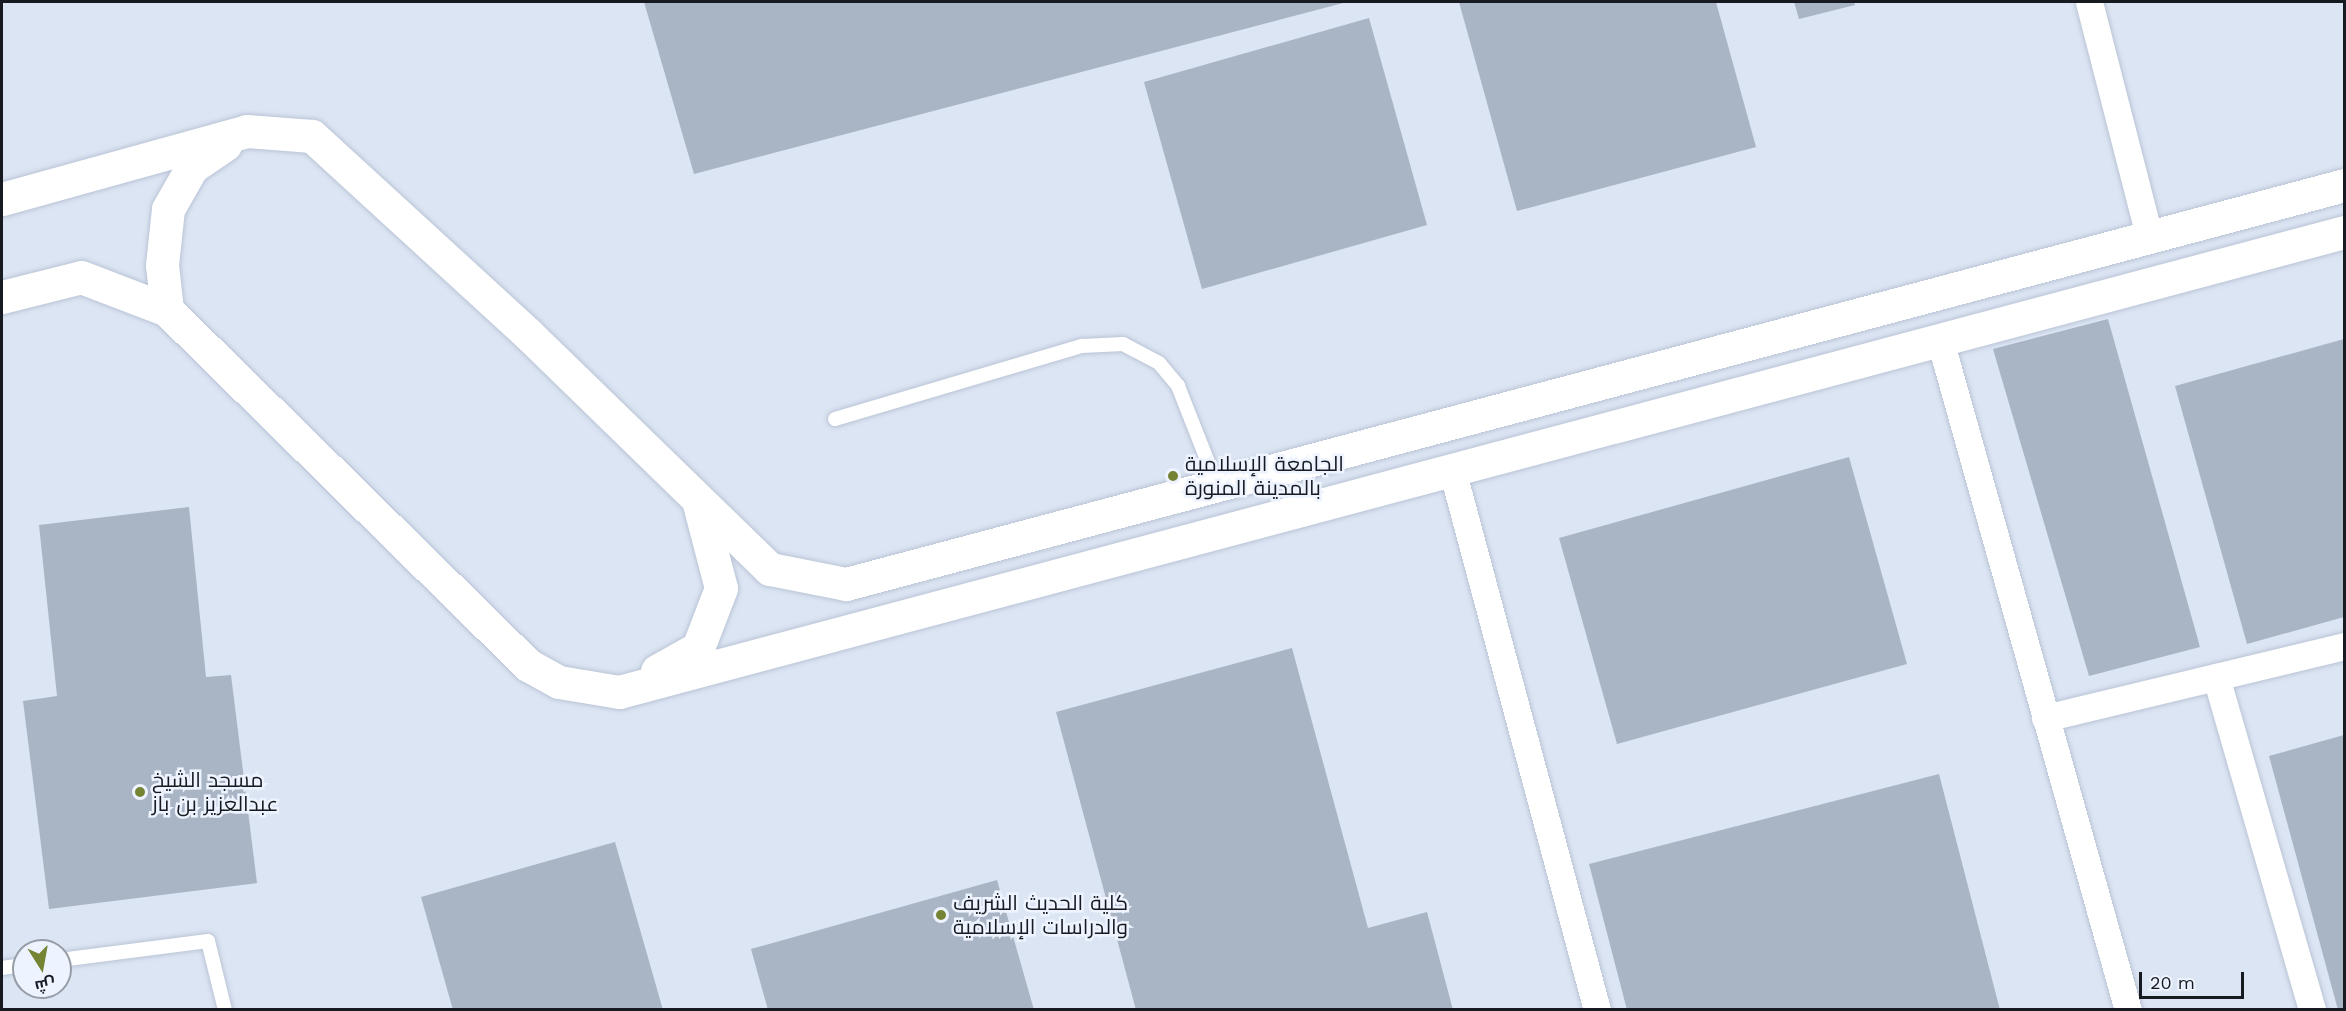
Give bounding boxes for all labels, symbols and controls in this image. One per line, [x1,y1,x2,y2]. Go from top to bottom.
place label: الجامعة الإسلامية بالمدينة المنورة [1185,451,1344,501]
marker: الجامعة الإسلامية بالمدينة المنورة [1166,469,1180,483]
place label: مسجد الشيخ عبدالعزيز بن باز [152,767,278,817]
marker: مسجد الشيخ عبدالعزيز بن باز [133,785,147,799]
place label: كلية الحديث الشريف والدراسات الإسلامية [953,890,1128,940]
marker: كلية الحديث الشريف والدراسات الإسلامية [934,908,948,922]
north arrow [12,939,72,999]
scale bar [2142,960,2247,998]
text: 20 m [2150,972,2195,993]
text: ش [33,974,57,996]

